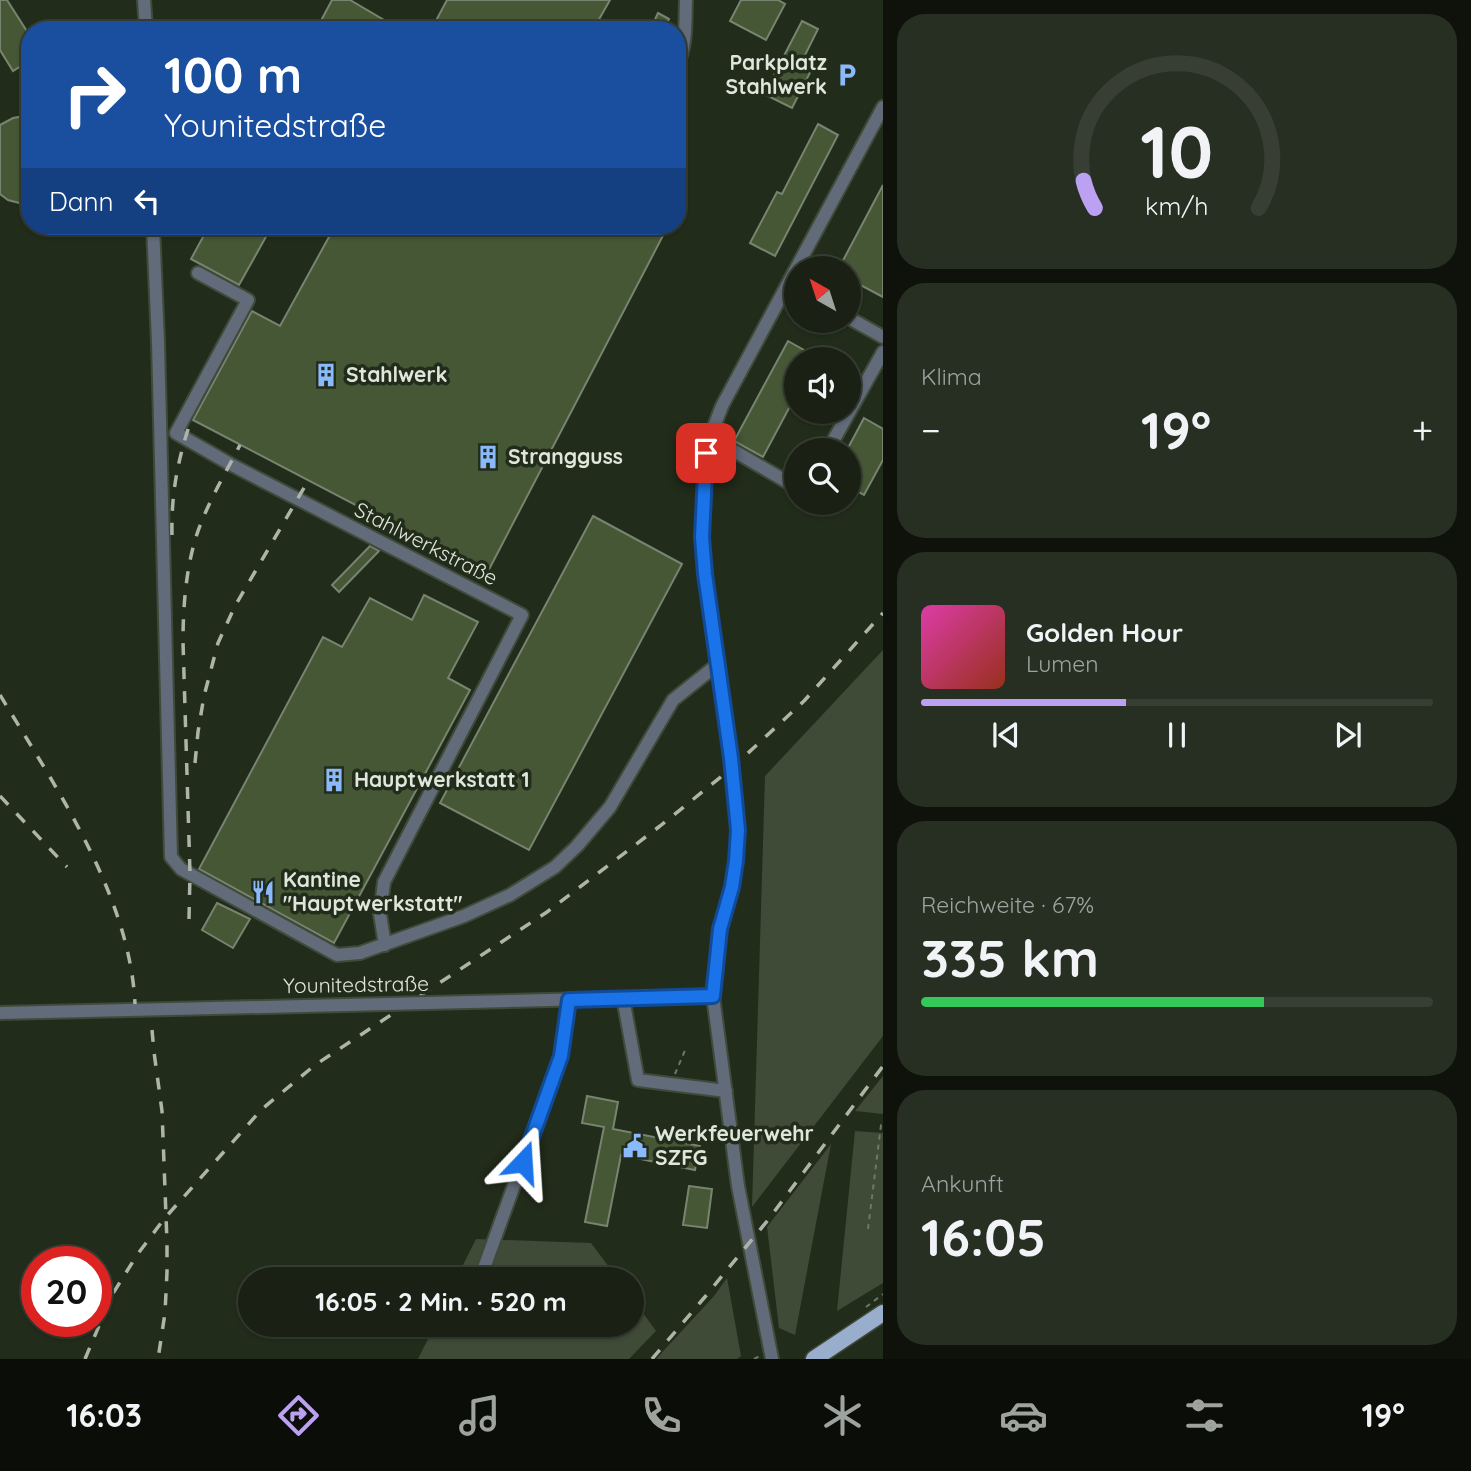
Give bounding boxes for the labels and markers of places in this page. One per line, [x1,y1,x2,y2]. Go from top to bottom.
place label: Parkplatz Stahlwerk [725,49,827,99]
parking icon: Parkplatz Stahlwerk [833,61,861,89]
building icon: Stahlwerk [312,361,340,389]
place label: Stahlwerk [346,361,448,387]
pin [676,423,736,483]
building icon: Strangguss [474,443,502,471]
place label: Strangguss [508,443,623,469]
building icon: Hauptwerkstatt 1 [320,766,348,794]
place label: Hauptwerkstatt 1 [354,766,530,792]
place label: Kantine "Hauptwerkstatt" [283,866,463,916]
restaurant icon: Kantine "Hauptwerkstatt" [249,878,277,906]
place label: Werkfeuerwehr SZFG [655,1120,814,1170]
public building icon: Werkfeuerwehr SZFG [621,1132,649,1160]

